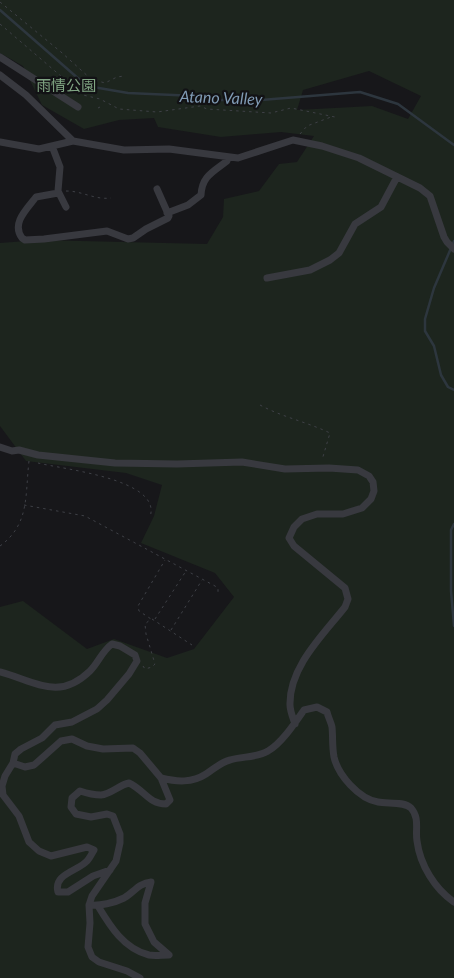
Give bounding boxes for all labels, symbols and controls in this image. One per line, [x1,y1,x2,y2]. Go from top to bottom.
park label: 雨情公園 [36,76,96,94]
water label: Atano Valley [178,86,263,108]

